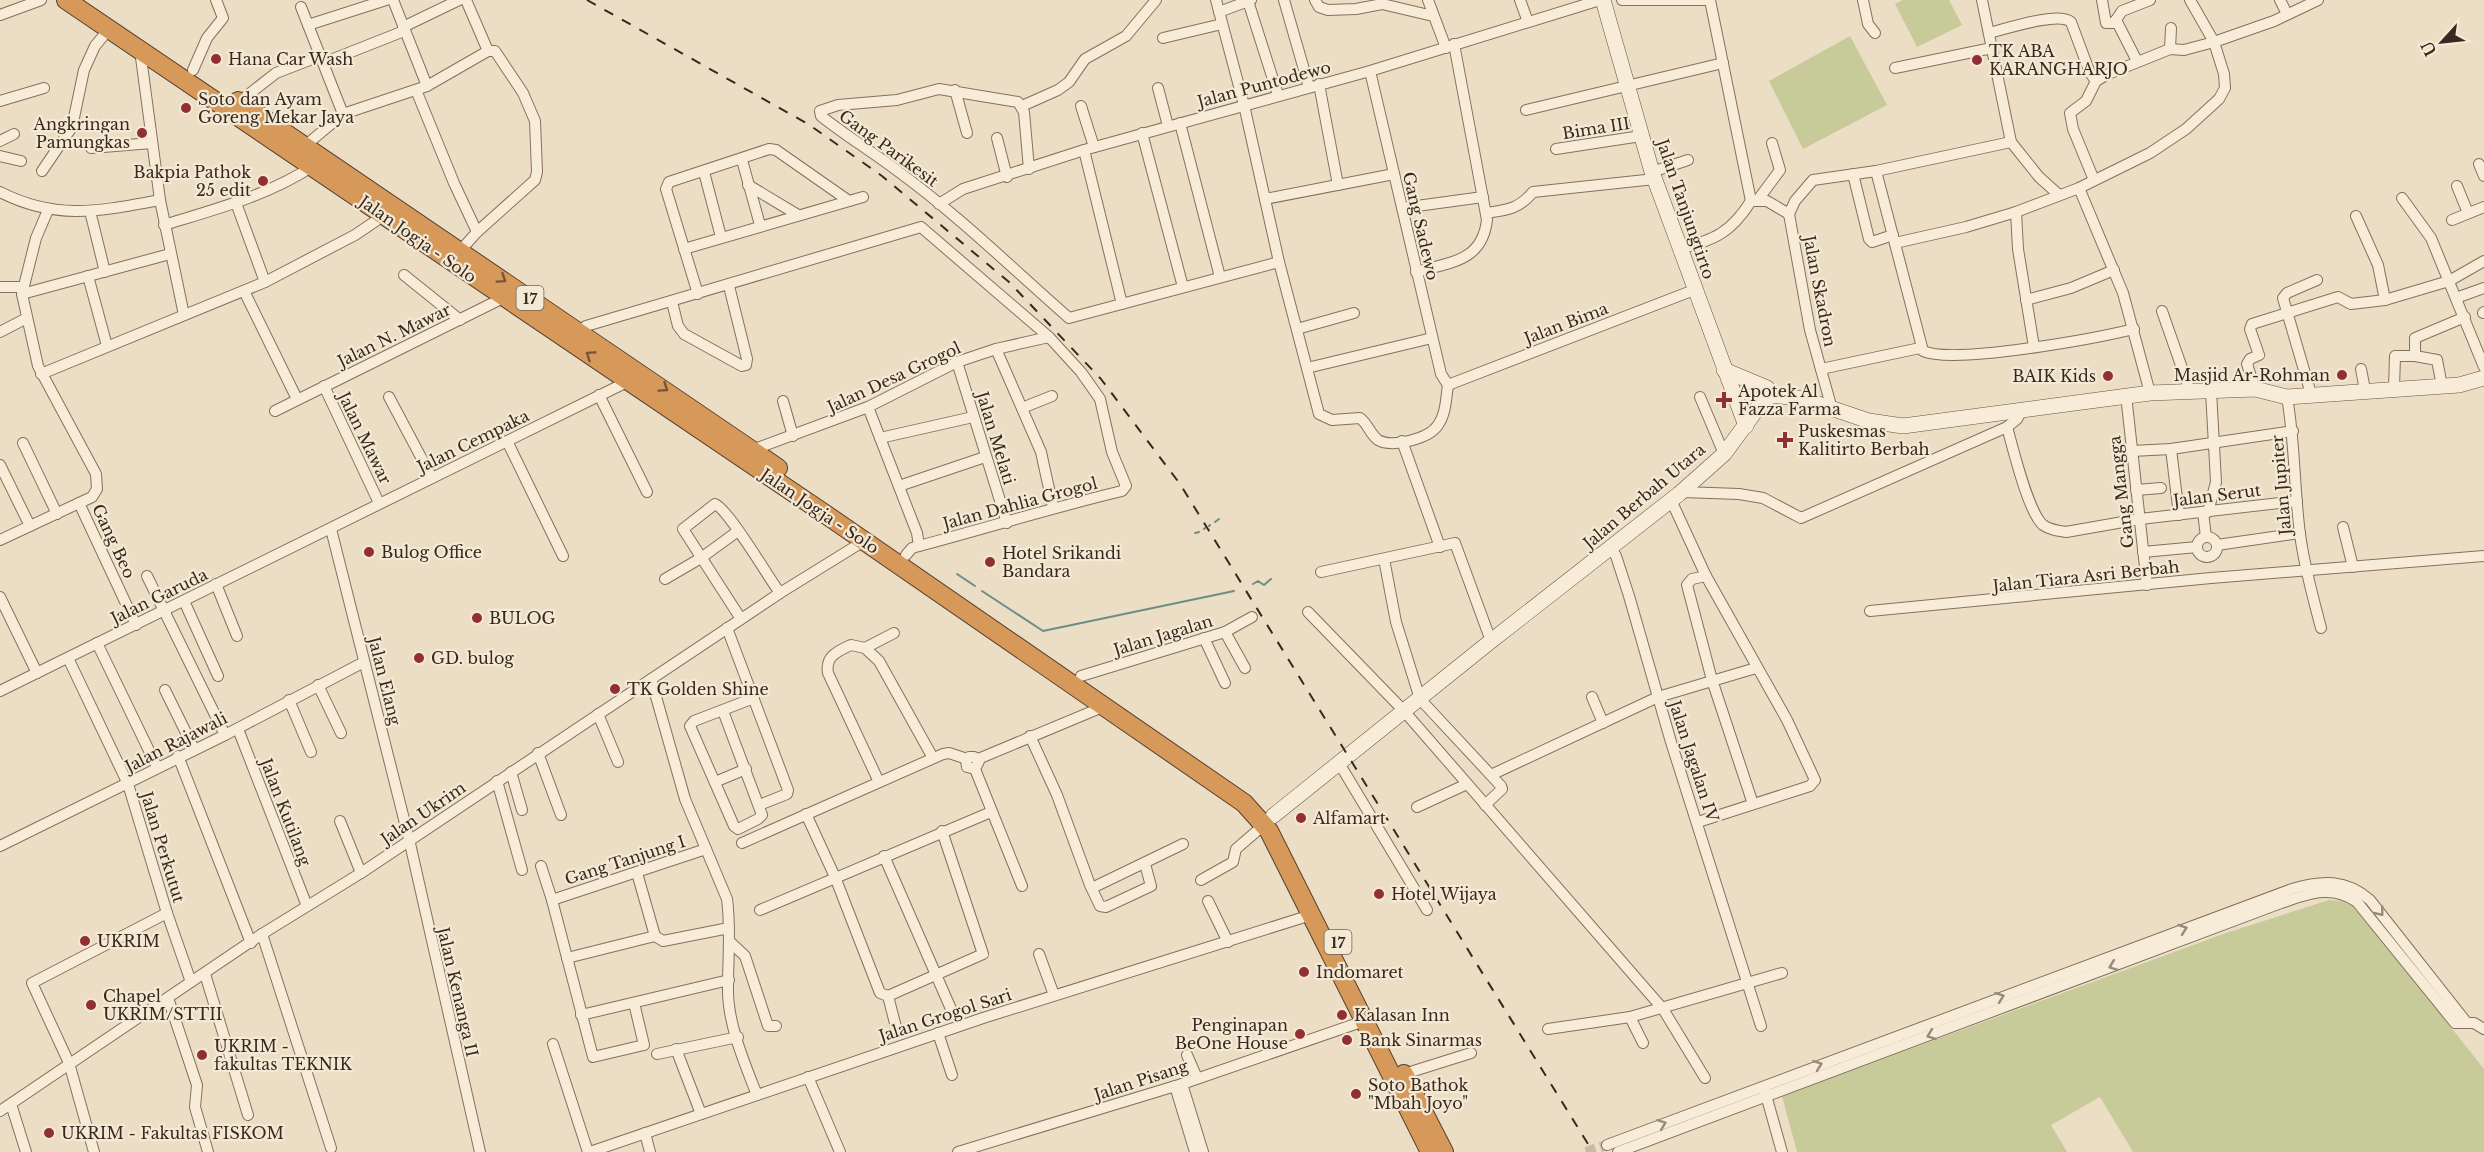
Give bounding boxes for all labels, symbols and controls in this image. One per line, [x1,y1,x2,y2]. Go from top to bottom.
north arrow [2412,12,2472,72]
text: U [2417,38,2441,60]
place label: TK ABA KARANGHARJO [1989,41,2128,79]
place label: Hana Car Wash [228,49,353,69]
marker: Hana Car Wash [209,52,223,66]
marker: TK ABA KARANGHARJO [1970,53,1984,67]
street label: Jalan Puntodewo [1193,57,1333,112]
place label: Soto dan Ayam Goreng Mekar Jaya [198,89,354,127]
marker: Soto dan Ayam Goreng Mekar Jaya [179,101,193,115]
street label: Gang Parikesit [835,105,943,191]
street label: Bima III [1561,113,1631,143]
place label: Angkringan Pamungkas [33,114,130,152]
marker: Angkringan Pamungkas [135,126,149,140]
street label: Jalan Tanjungtirto [1652,134,1719,282]
place label: Bakpia Pathok 25 edit [133,162,251,200]
street label: Gang Sadewo [1399,170,1443,282]
marker: Bakpia Pathok 25 edit [256,174,270,188]
street label: Jalan Jogja - Solo [354,190,480,287]
street label: Jalan Skadron [1799,232,1841,348]
one-way arrow [495,272,506,283]
road number: 17 [516,286,544,310]
street label: Jalan Bima [1519,298,1611,349]
street label: Jalan N. Mawar [332,299,454,372]
street label: Jalan Desa Grogol [822,337,964,418]
one-way arrow [585,351,596,362]
place label: Masjid Ar-Rohman [2174,365,2330,385]
place label: BAIK Kids [2012,366,2096,386]
marker: Masjid Ar-Rohman [2335,368,2349,382]
marker: BAIK Kids [2101,369,2115,383]
one-way arrow [657,381,668,392]
place label: Apotek Al Fazza Farma [1737,381,1841,419]
street label: Jalan Mawar [333,387,396,488]
street label: Jalan Melati [972,387,1020,487]
marker: Apotek Al Fazza Farma [1715,391,1733,409]
street label: Jalan Cempaka [412,405,532,478]
place label: Puskesmas Kalitirto Berbah [1798,421,1930,459]
marker: Puskesmas Kalitirto Berbah [1776,431,1794,449]
street label: Gang Mangga [2104,434,2138,549]
street label: Jalan Jupiter [2267,434,2296,538]
street label: Jalan Berbah Utara [1577,439,1709,554]
street label: Jalan Jogja - Solo [755,463,883,558]
street label: Jalan Dahlia Grogol [939,473,1099,534]
street label: Jalan Serut [2170,480,2262,511]
street label: Gang Beo [88,501,140,581]
place label: Bulog Office [381,542,482,562]
place label: Hotel Srikandi Bandara [1002,543,1122,581]
marker: Bulog Office [362,545,376,559]
marker: Hotel Srikandi Bandara [983,555,997,569]
street label: Jalan Tiara Asri Berbah [1990,556,2180,596]
street label: Jalan Garuda [106,564,211,629]
place label: BULOG [489,608,556,628]
street label: Jalan Jagalan [1109,610,1215,660]
marker: BULOG [470,611,484,625]
street label: Jalan Elang [364,633,406,728]
place label: GD. bulog [431,648,514,668]
marker: GD. bulog [412,651,426,665]
place label: TK Golden Shine [627,679,769,699]
marker: TK Golden Shine [608,682,622,696]
street label: Jalan Jagalan IV [1664,696,1723,825]
street label: Jalan Rajawali [120,707,231,777]
street label: Jalan Kutilang [256,754,316,869]
street label: Jalan Ukrim [375,777,469,850]
street label: Jalan Perkutut [136,787,189,905]
place label: Alfamart [1312,808,1386,828]
marker: Alfamart [1294,811,1308,825]
street label: Gang Tanjung I [562,831,688,889]
place label: Hotel Wijaya [1391,884,1497,904]
marker: Hotel Wijaya [1372,887,1386,901]
one-way arrow [2373,905,2384,916]
street label: Jalan Kenanga II [433,923,483,1059]
one-way arrow [2177,924,2188,937]
road number: 17 [1324,930,1352,954]
place label: UKRIM [97,931,160,951]
marker: UKRIM [78,934,92,948]
one-way arrow [2109,959,2120,971]
place label: Indomaret [1316,962,1404,982]
marker: Indomaret [1297,965,1311,979]
street label: Jalan Grogol Sari [874,984,1014,1046]
place label: Chapel UKRIM/STTII [103,986,222,1024]
one-way arrow [1995,992,2005,1005]
marker: Chapel UKRIM/STTII [84,998,98,1012]
place label: Kalasan Inn [1354,1005,1450,1025]
marker: Kalasan Inn [1335,1008,1349,1022]
place label: Penginapan BeOne House [1175,1015,1288,1053]
marker: Penginapan BeOne House [1293,1027,1307,1041]
one-way arrow [1926,1027,1937,1040]
place label: Bank Sinarmas [1359,1030,1482,1050]
marker: Bank Sinarmas [1340,1033,1354,1047]
place label: UKRIM - fakultas TEKNIK [214,1036,353,1074]
marker: UKRIM - fakultas TEKNIK [195,1048,209,1062]
street label: Jalan Pisang [1090,1055,1191,1105]
one-way arrow [1811,1060,1822,1072]
place label: Soto Bathok "Mbah Joyo" [1368,1075,1469,1113]
marker: Soto Bathok "Mbah Joyo" [1349,1087,1363,1101]
one-way arrow [1656,1118,1667,1131]
place label: UKRIM - Fakultas FISKOM [61,1123,284,1143]
marker: UKRIM - Fakultas FISKOM [42,1126,56,1140]

